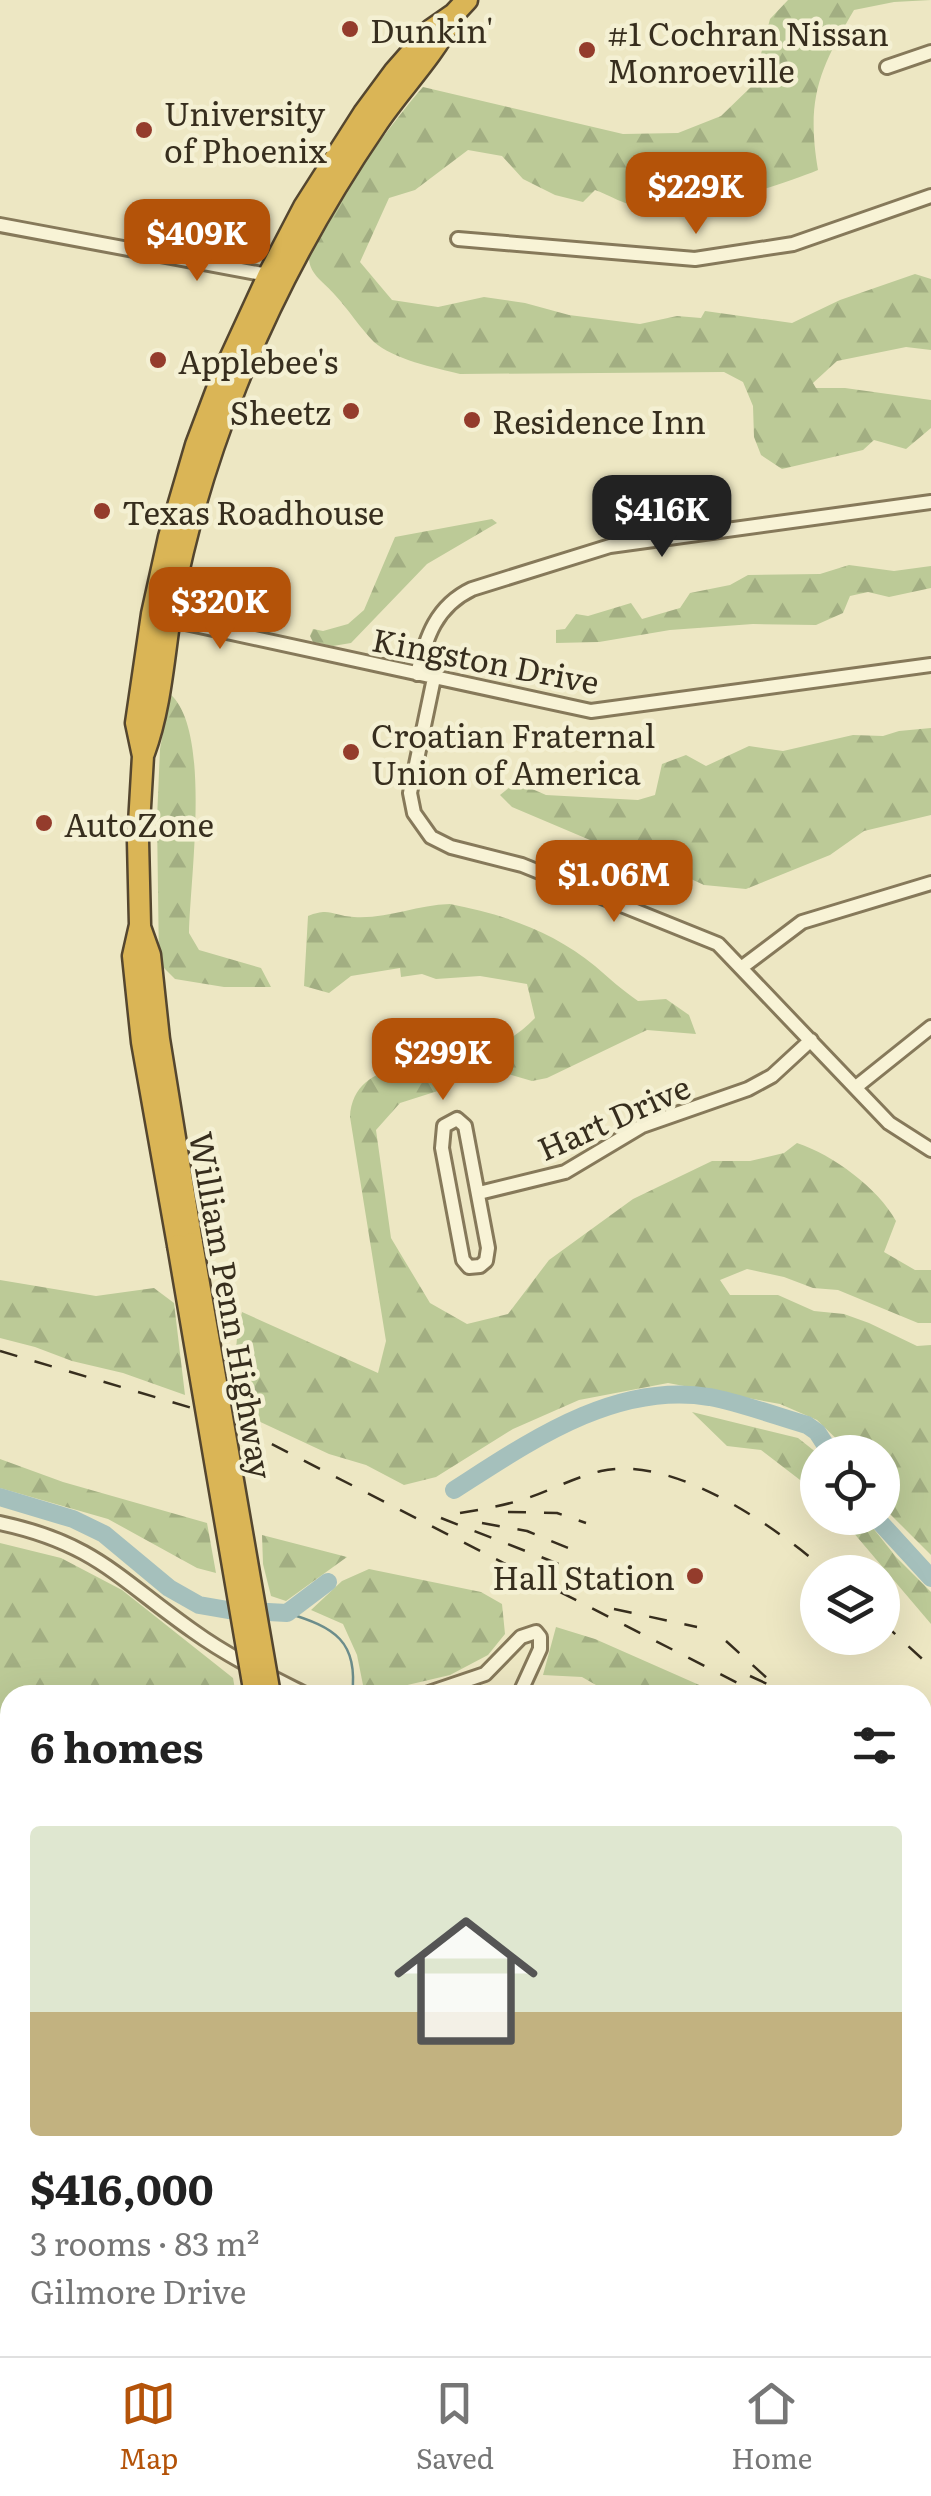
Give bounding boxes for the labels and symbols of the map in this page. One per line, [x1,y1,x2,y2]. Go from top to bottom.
place label: Dunkin' [370,5,494,53]
place label: #1 Cochran Nissan Monroeville [607,8,889,93]
marker: Dunkin' [339,18,361,40]
marker: #1 Cochran Nissan Monroeville [576,39,598,61]
place label: University of Phoenix [164,88,328,173]
marker: University of Phoenix [133,119,155,141]
pin: $229K [626,152,766,237]
pin: $409K [127,199,267,284]
place label: Applebee's [178,336,338,384]
marker: Applebee's [147,349,169,371]
place label: Sheetz [230,387,331,435]
place label: Residence Inn [492,396,706,444]
marker: Sheetz [340,400,362,422]
marker: Residence Inn [461,409,483,431]
pin: $416K [592,475,732,560]
place label: Texas Roadhouse [122,487,384,535]
marker: Texas Roadhouse [91,500,113,522]
pin: $320K [150,567,290,652]
street label: Kingston Drive [368,613,604,705]
place label: Croatian Fraternal Union of America [371,710,655,795]
marker: Croatian Fraternal Union of America [340,741,362,763]
place label: AutoZone [64,799,214,847]
marker: AutoZone [33,812,55,834]
pin: $1.06M [533,840,695,925]
pin: $299K [373,1018,513,1103]
street label: Hart Drive [529,1061,697,1171]
street label: William Penn Highway [179,1128,287,1483]
place label: Hall Station [492,1552,675,1600]
marker: Hall Station [684,1565,706,1587]

